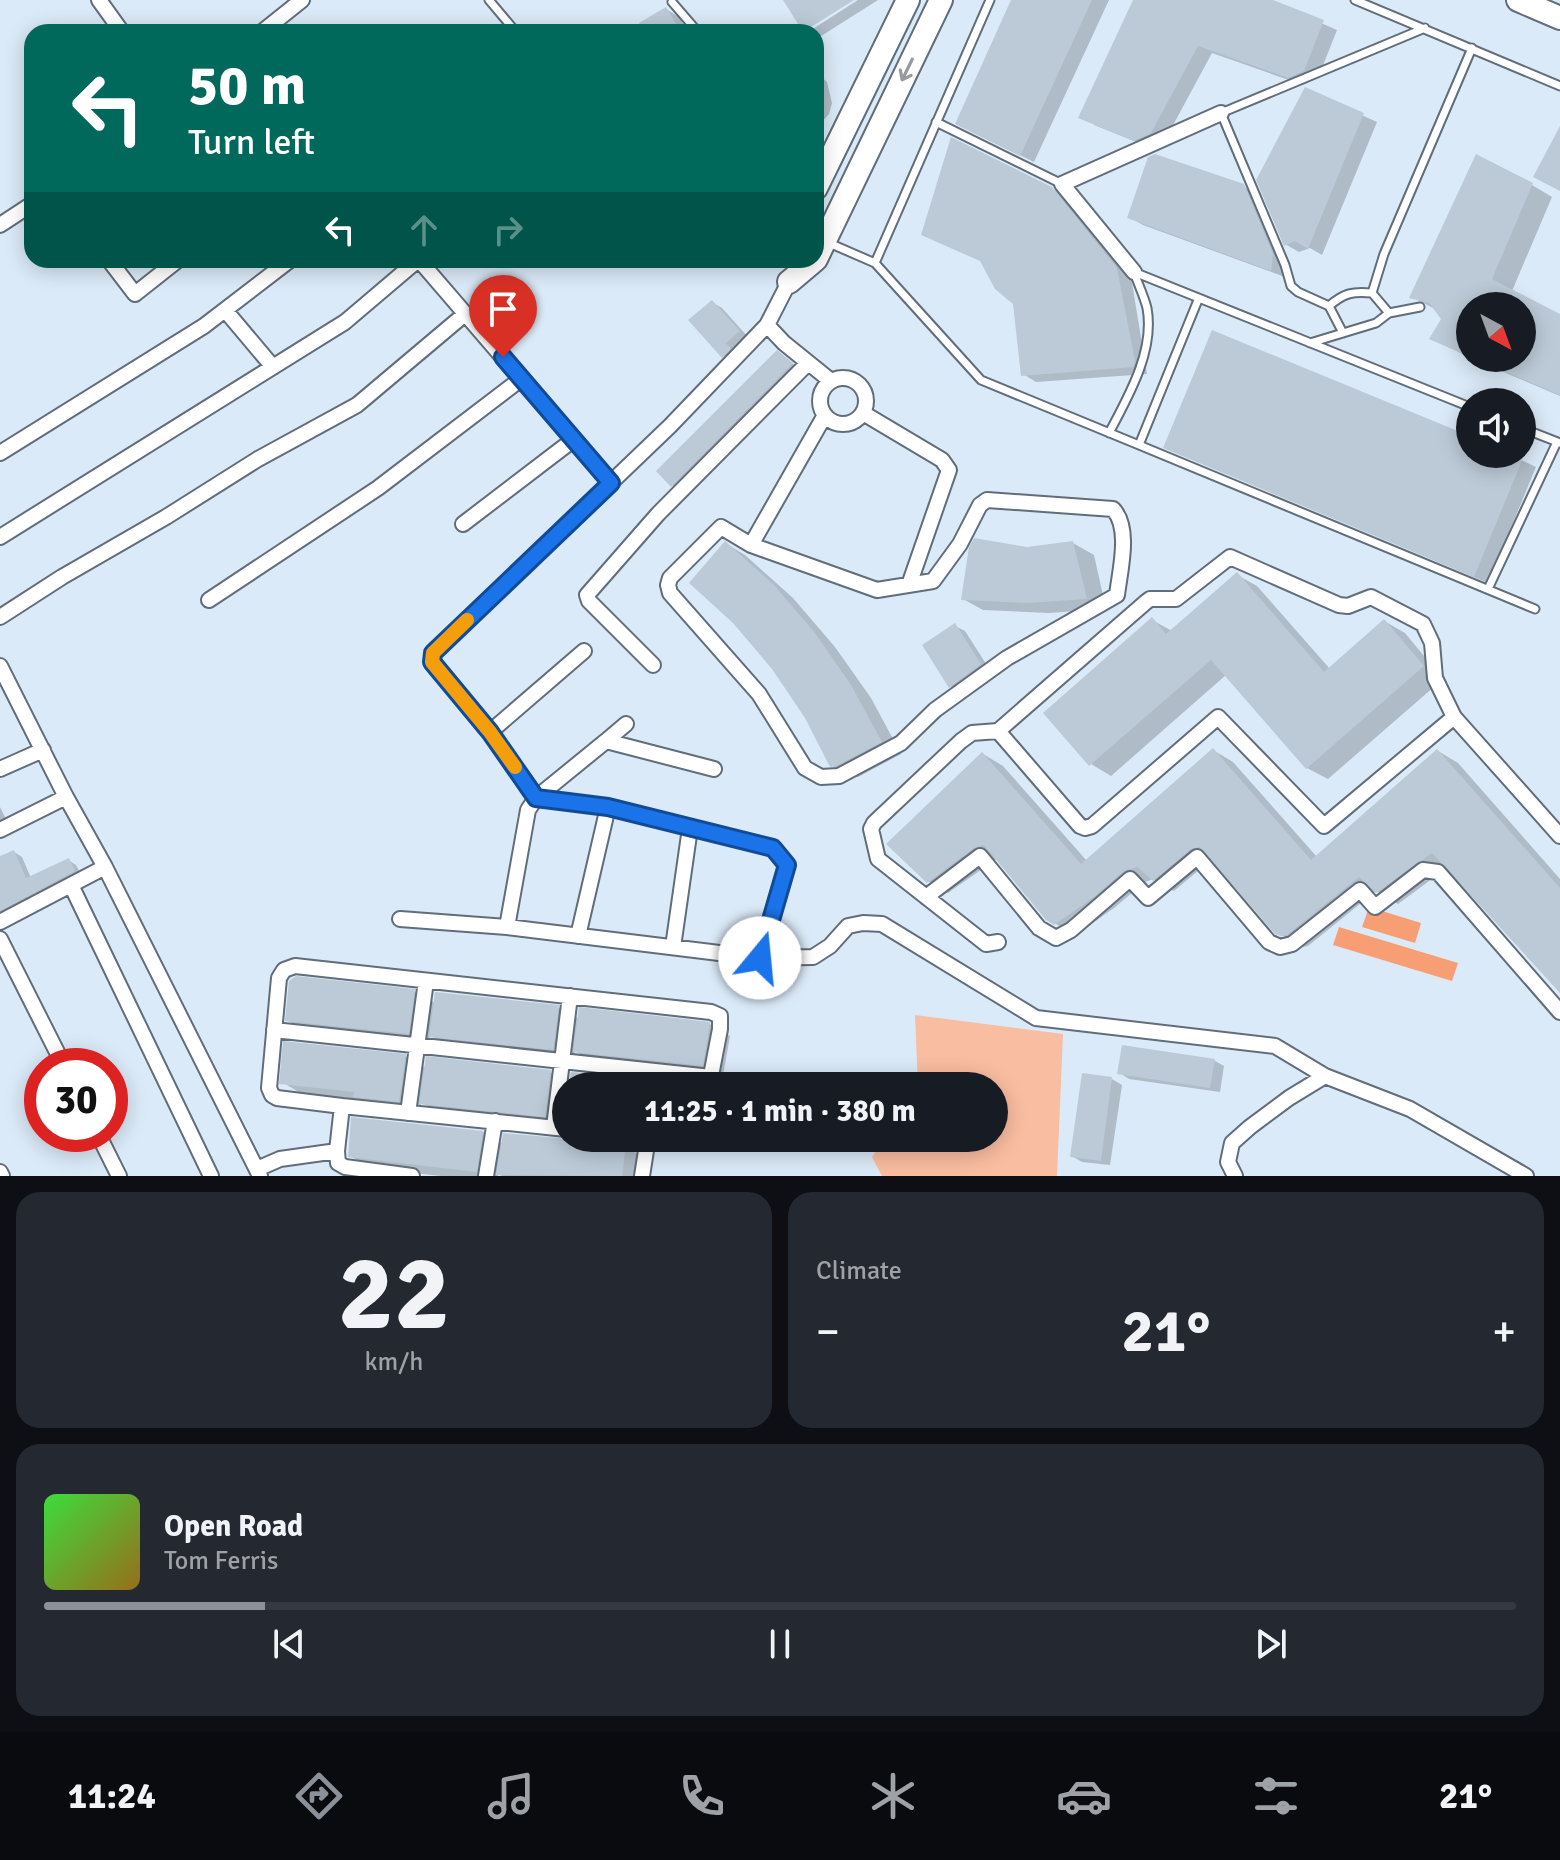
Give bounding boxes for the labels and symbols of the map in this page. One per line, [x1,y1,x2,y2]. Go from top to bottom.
one-way arrow [899,58,914,82]
pin [469,275,537,357]
north arrow [1456,292,1536,372]
position arrow [718,916,802,1000]
speed limit sign: 30 [24,1048,128,1152]

